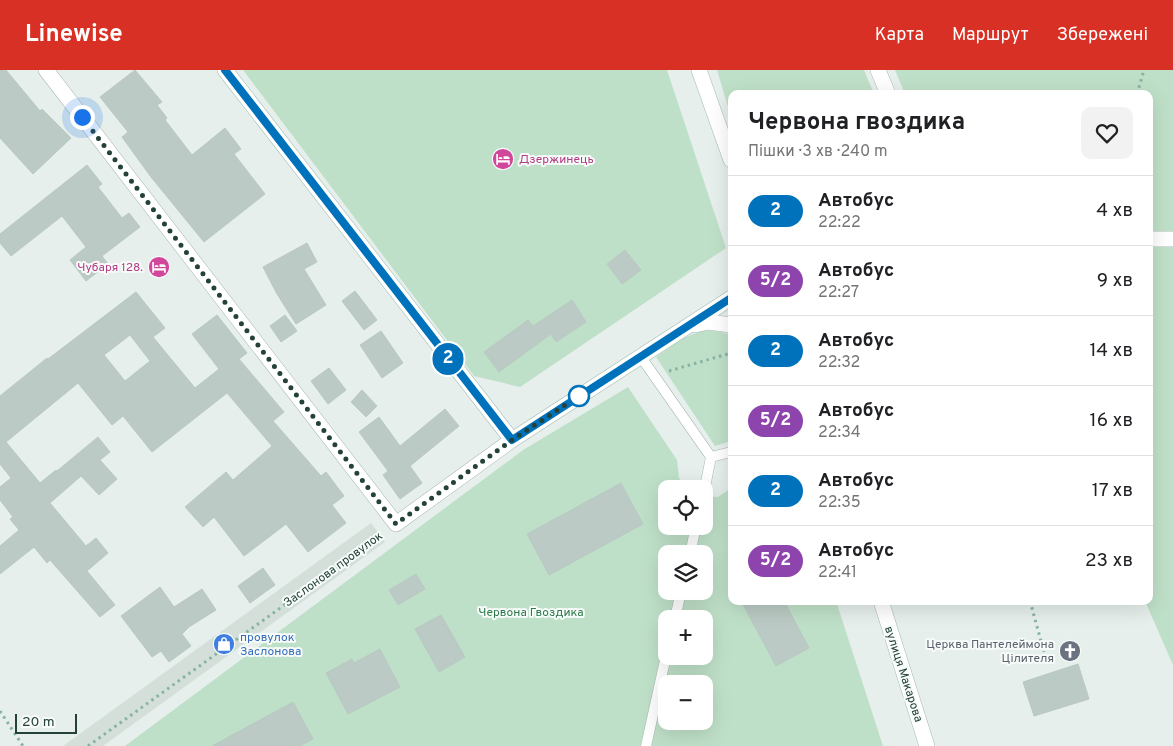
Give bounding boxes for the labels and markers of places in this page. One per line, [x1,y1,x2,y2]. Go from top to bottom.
hotel icon: Дзержинець [491,147,515,171]
place label: Дзержинець [519,152,594,168]
hotel icon: Чубаря 128. [147,255,171,279]
place label: Чубаря 128. [77,260,143,276]
unlabelled marker [568,385,590,407]
place label: провулок Заслонова [240,630,301,660]
shop icon: провулок Заслонова [212,632,236,656]
place label: Церква Пантелеймона Цілителя [926,637,1054,667]
church icon: Церква Пантелеймона Цілителя [1058,639,1082,663]

